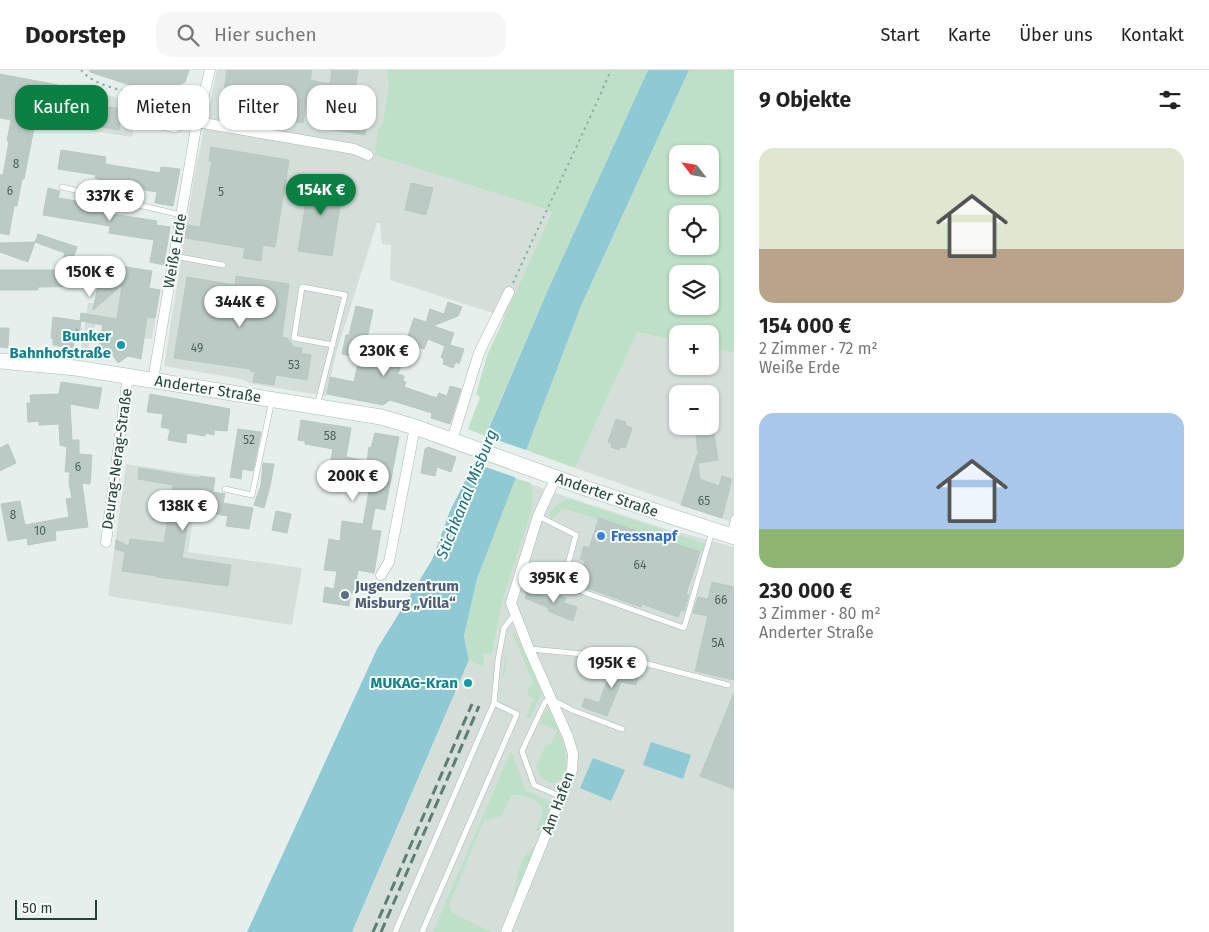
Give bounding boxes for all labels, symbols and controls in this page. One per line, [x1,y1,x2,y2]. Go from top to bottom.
search box [156,12,506,57]
text: Doorstep [25,21,126,49]
icon: search [174,21,202,49]
text: Hier suchen [214,23,317,46]
text: Start [880,24,920,46]
text: Karte [948,24,991,46]
text: Über uns [1019,24,1093,46]
text: Kontakt [1121,24,1184,46]
chip: Kaufen [15,85,108,130]
chip: Mieten [118,85,209,130]
chip: Filter [219,85,297,130]
chip: Neu [307,85,376,130]
icon: filters [1156,86,1184,114]
text: 9 Objekte [759,87,851,113]
north arrow [669,145,719,195]
map controls [669,145,719,435]
house number: 8 [13,157,20,171]
pin: 154K € [280,174,362,216]
pin: 337K € [69,180,151,222]
text: 154K € [297,180,345,199]
icon: home [927,181,1017,271]
house number: 6 [7,184,13,198]
house number: 5 [218,185,224,199]
text: 337K € [86,186,134,205]
button: locate [669,205,719,255]
street label: Weiße Erde [160,212,190,290]
pin: 150K € [49,256,131,298]
text: 150K € [66,262,114,281]
button: layers [669,265,719,315]
pin: 344K € [199,286,281,328]
text: 344K € [215,292,265,311]
text: 154 000 € [759,313,851,339]
button: + [669,325,719,375]
place label: Bunker Bahnhofstraße [9,327,112,362]
pin: 230K € [343,334,425,377]
marker: Bunker Bahnhofstraße [115,339,127,351]
text: 2 Zimmer · 72 m² [759,339,878,358]
house number: 49 [191,341,203,355]
text: 230K € [359,341,409,360]
house number: 53 [288,358,300,372]
text: Weiße Erde [759,358,840,377]
street label: Anderter Straße [153,372,263,406]
button: − [669,385,719,435]
street label: Deurag-Nerag-Straße [98,387,136,531]
water label: Stichkanal Misburg [431,427,501,563]
house number: 58 [324,429,337,443]
house number: 52 [243,433,255,447]
icon: home [927,446,1017,536]
house number: 6 [75,460,81,474]
pin: 200K € [312,460,394,502]
text: 200K € [328,466,378,485]
street label: Anderter Straße [553,469,661,521]
pin: 138K € [142,490,224,532]
house number: 65 [698,494,710,508]
text: 138K € [159,496,207,515]
house number: 8 [10,508,17,522]
house number: 10 [34,524,46,538]
place label: Fressnapf [611,527,679,545]
marker: Fressnapf [595,530,607,542]
house number: 64 [634,558,647,572]
pin: 395K € [513,562,595,604]
text: 395K € [529,568,579,587]
place label: Jugendzentrum Misburg „Villa“ [354,577,459,612]
text: 230 000 € [759,578,852,604]
marker: Jugendzentrum Misburg „Villa“ [339,589,351,601]
house number: 66 [715,593,727,607]
text: 3 Zimmer · 80 m² [759,604,881,623]
text: Anderter Straße [759,623,874,642]
house number: 5A [712,636,725,650]
pin: 195K € [571,646,653,689]
text: 195K € [588,653,636,672]
place label: MUKAG-Kran [371,674,458,692]
marker: MUKAG-Kran [462,677,474,689]
street label: Am Hafen [538,769,578,837]
scale bar [15,897,98,920]
text: 50 m [22,900,53,917]

